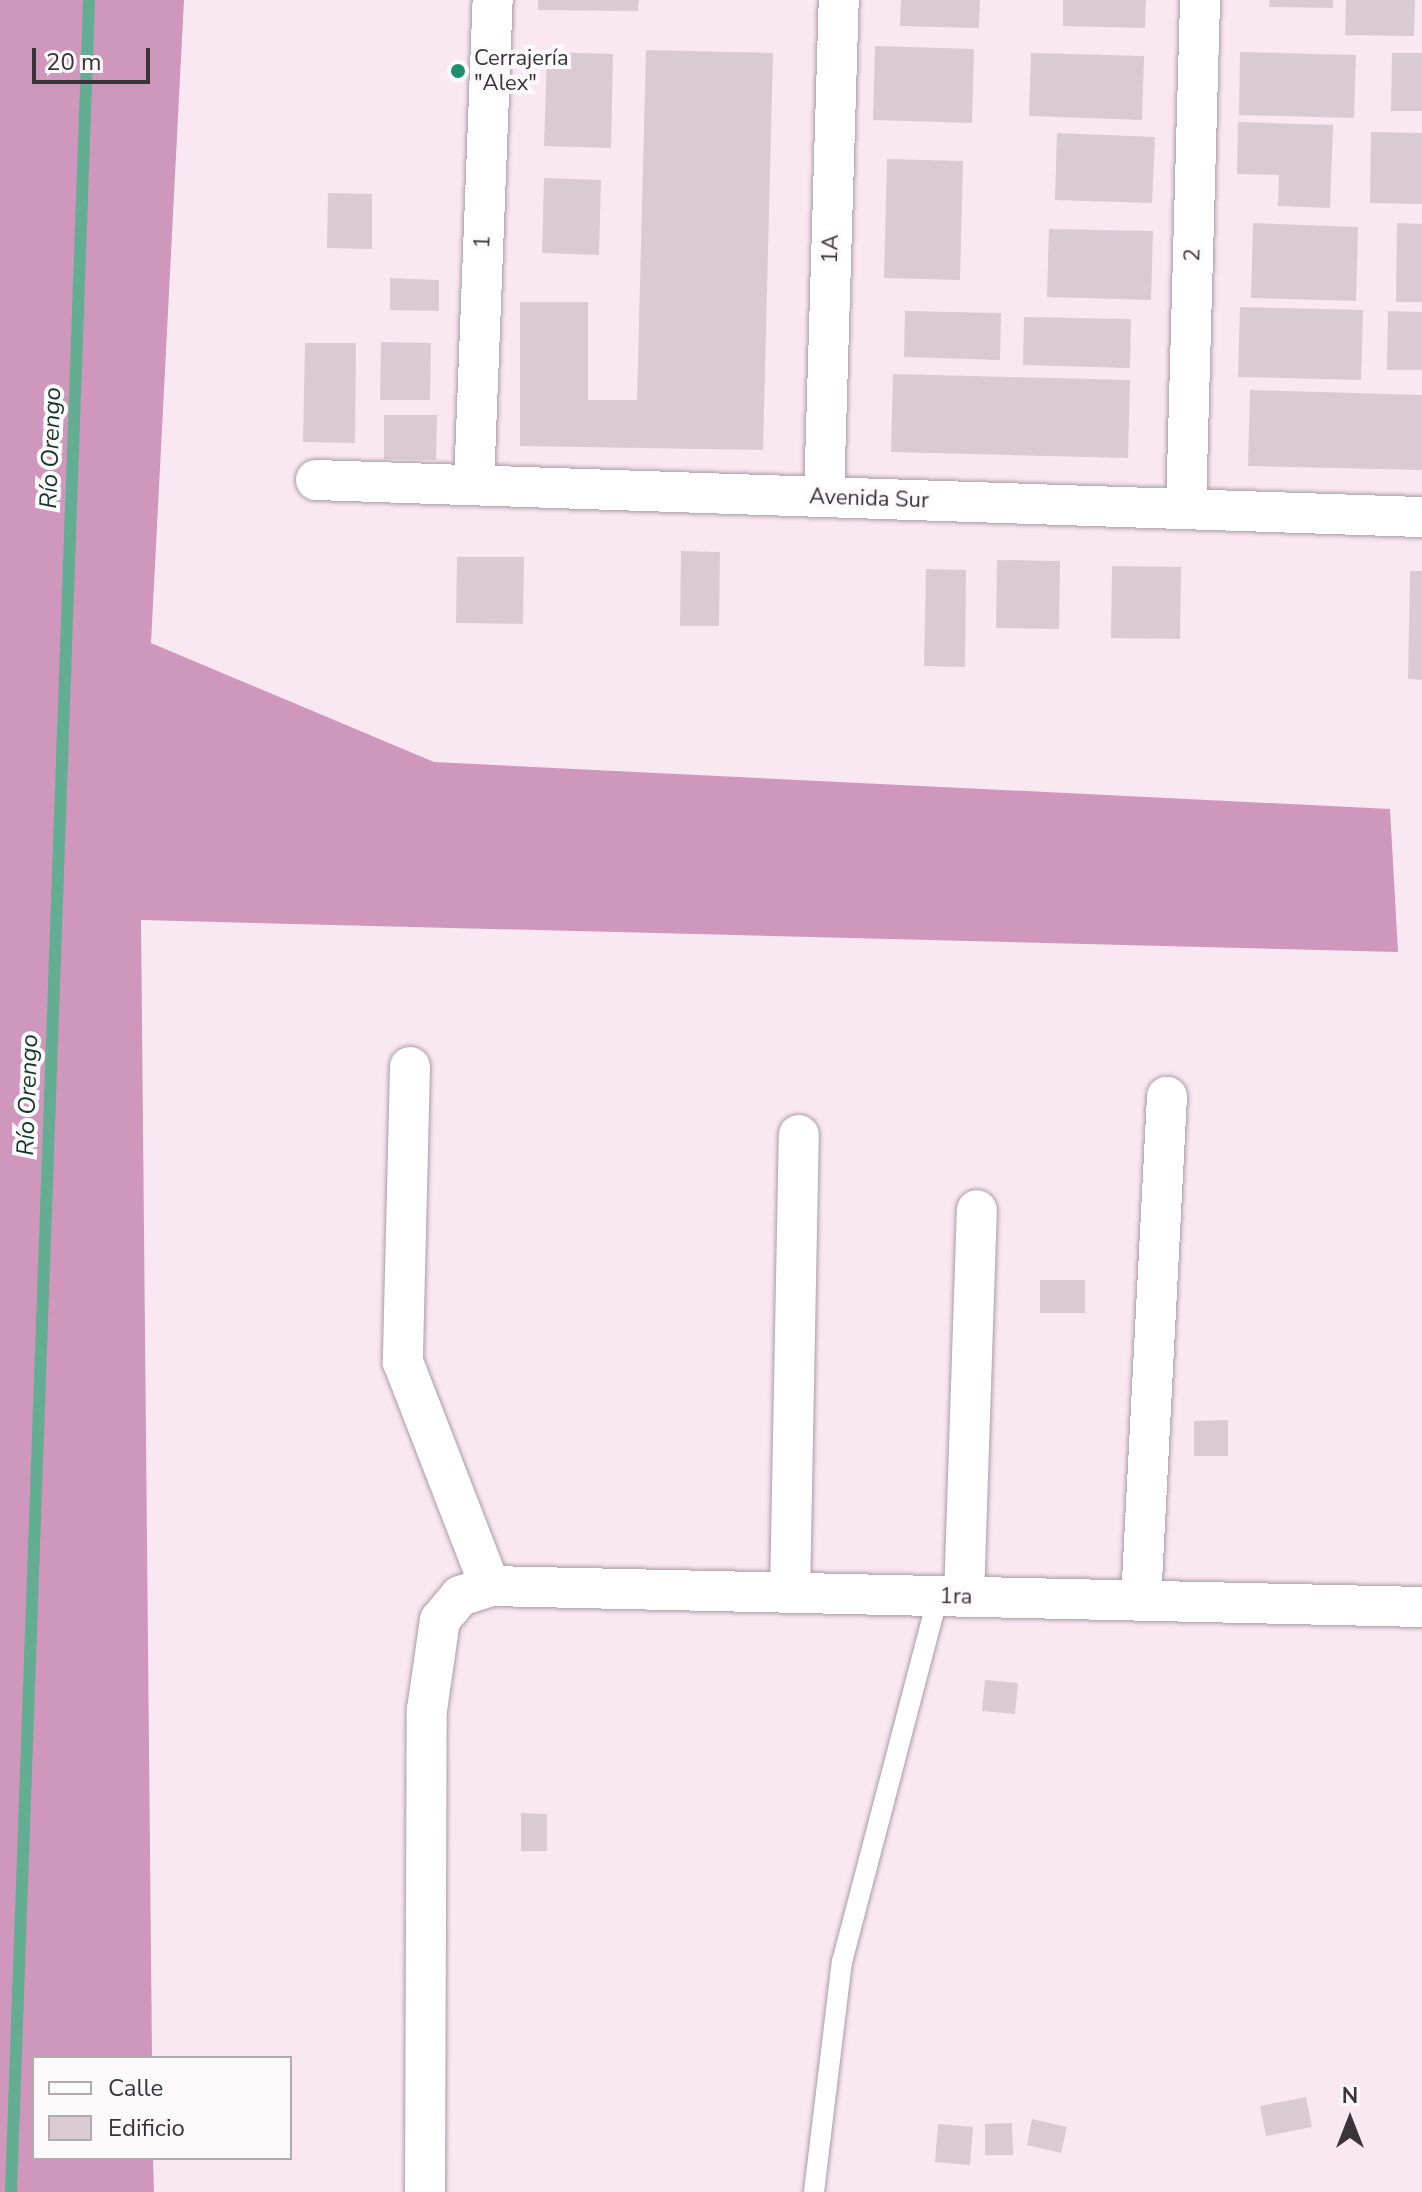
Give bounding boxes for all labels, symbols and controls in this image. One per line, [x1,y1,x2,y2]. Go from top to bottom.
scale bar [36,32,154,82]
place label: Cerrajería "Alex" [474,45,569,96]
text: 20 m [46,46,102,78]
marker: Cerrajería "Alex" [449,62,467,80]
street label: 1A [817,234,845,264]
street label: 1 [470,235,496,249]
street label: 2 [1180,248,1206,262]
water label: Río Orengo [34,387,68,509]
street label: Avenida Sur [809,484,929,514]
water label: Río Orengo [11,1034,45,1156]
street label: 1ra [939,1584,973,1610]
legend [32,2056,292,2160]
text: Calle [108,2072,163,2104]
north arrow [1310,2080,1390,2160]
text: N [1342,2081,1358,2111]
text: Edificio [108,2112,185,2144]

